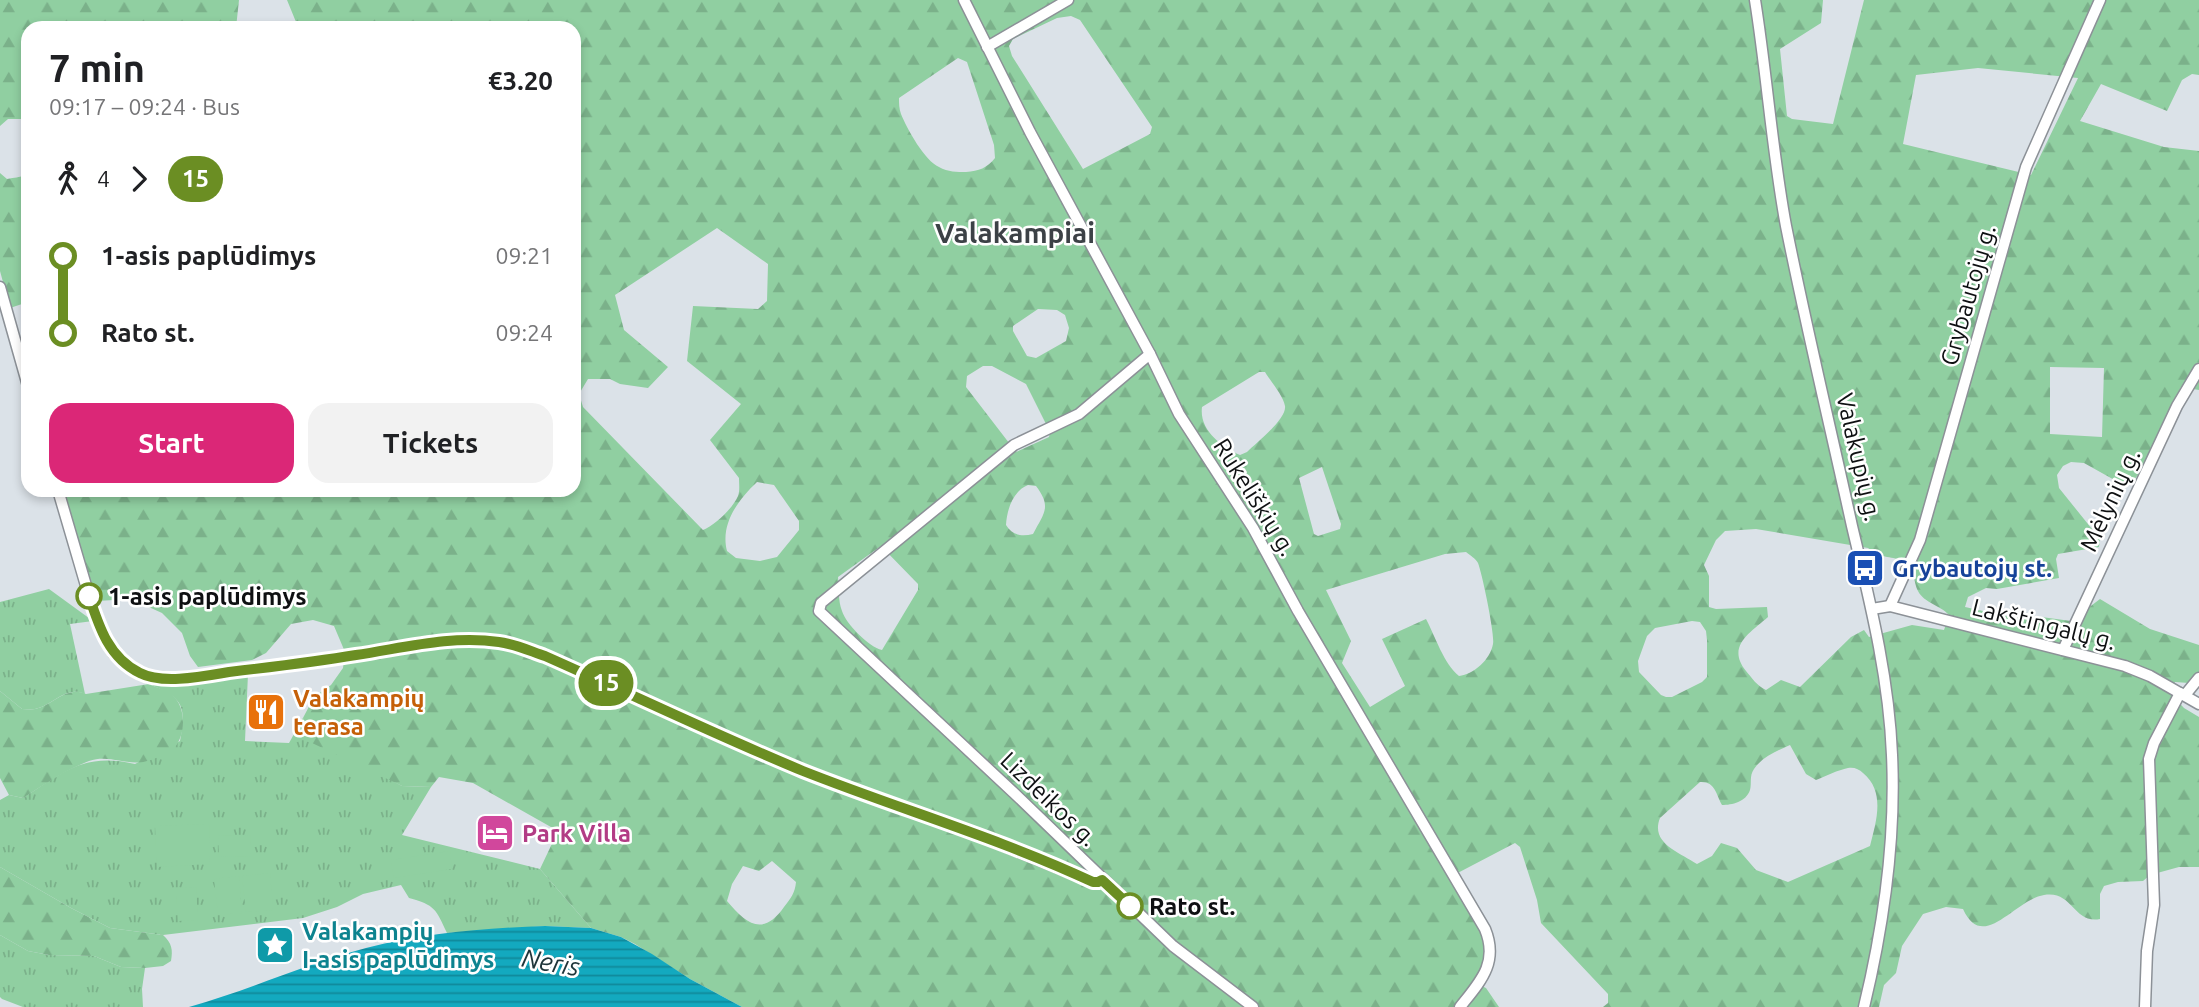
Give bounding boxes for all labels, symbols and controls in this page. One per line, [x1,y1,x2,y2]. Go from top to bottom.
text: 7 min [49,47,145,89]
text: €3.20 [488,66,553,95]
text: 09:17 – 09:24 · Bus [49,94,240,119]
icon: walk [49,160,87,198]
icon: forward [120,160,158,198]
text: 15 [182,165,209,192]
text: 4 [97,166,110,191]
district label: Valakampiai [935,217,1095,248]
street label: Grybautojų g. [1935,221,2001,369]
text: 1-asis paplūdimys [101,241,316,270]
text: 09:21 [495,243,553,268]
text: Rato st. [101,318,195,347]
text: 09:24 [495,320,553,345]
street label: Valakupių g. [1831,390,1887,524]
button: Start [49,403,294,483]
button: Tickets [308,403,553,483]
street label: Rukeliškių g. [1208,433,1302,561]
street label: Mėlynių g. [2074,444,2146,556]
bus stop icon: Grybautojų st. [1844,547,1886,589]
place label: Grybautojų st. [1892,555,2052,582]
marker: 1-asis paplūdimys [76,583,102,609]
place label: 1-asis paplūdimys [108,583,307,610]
street label: Lakštingalų g. [1969,593,2119,655]
line badge: 15 [574,660,638,706]
text: 15 [592,669,620,696]
place label: Valakampių terasa [293,685,425,740]
restaurant icon: Valakampių terasa [245,691,287,733]
street label: Lizdeikos g. [995,746,1103,852]
hotel icon: Park Villa [474,812,516,854]
place label: Park Villa [522,820,631,847]
marker: Rato st. [1117,893,1143,919]
place label: Rato st. [1149,893,1235,920]
place label: Valakampių I-asis paplūdimys [302,918,494,973]
place icon: Valakampių I-asis paplūdimys [254,924,296,966]
water label: Neris [520,943,582,981]

